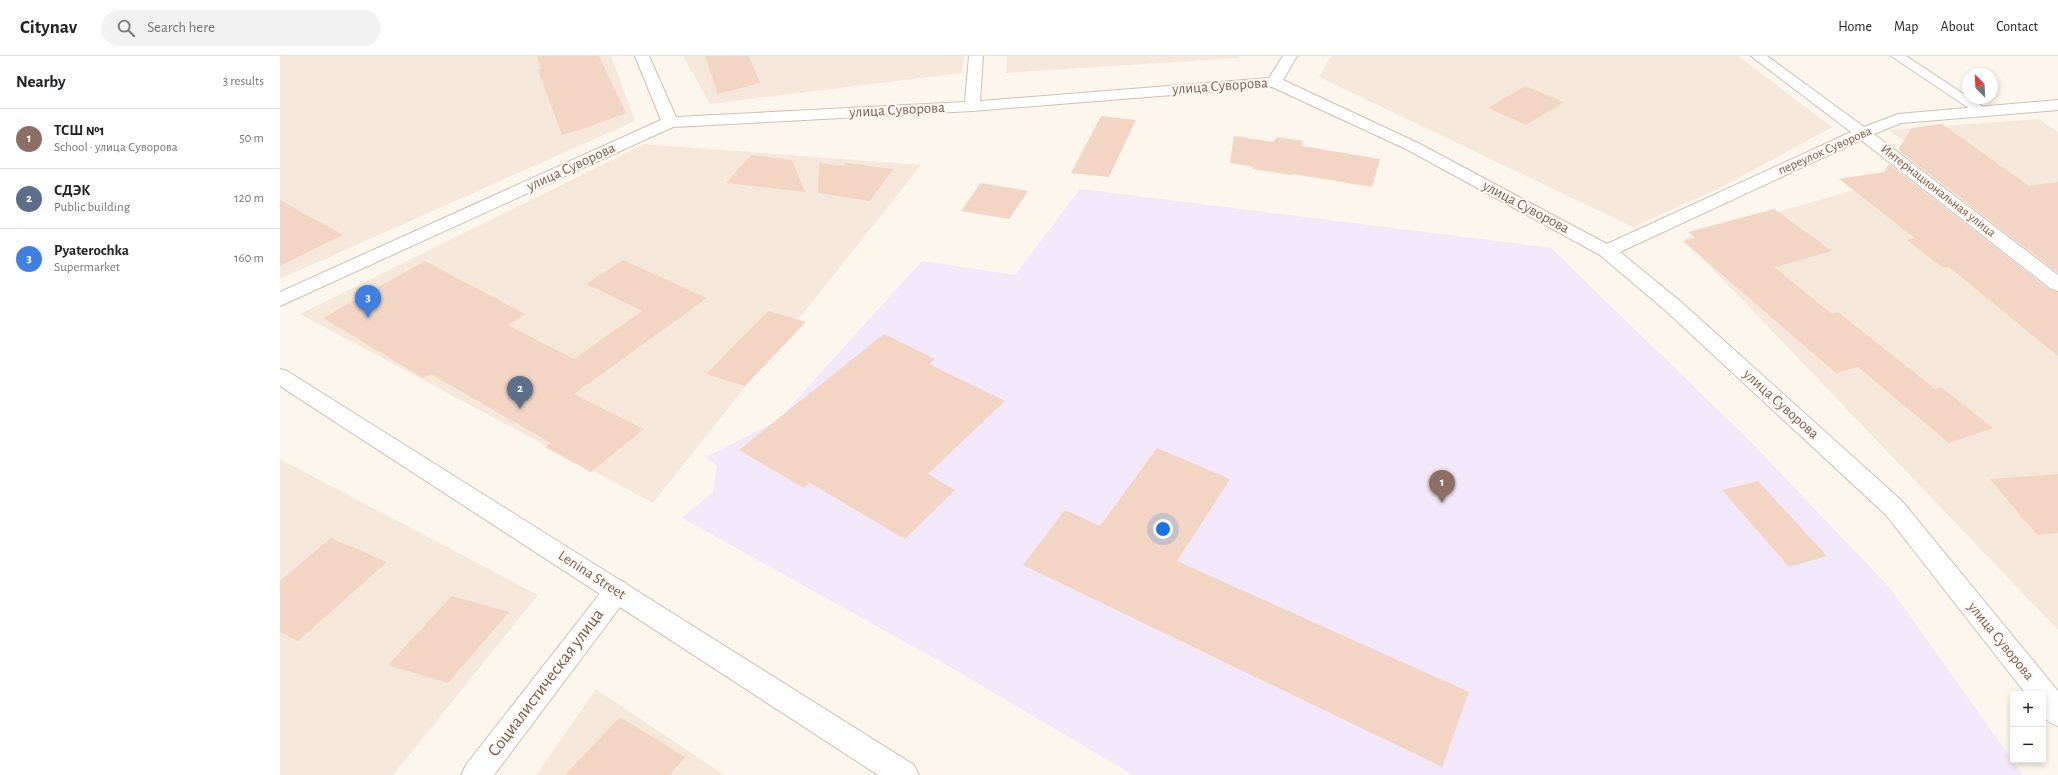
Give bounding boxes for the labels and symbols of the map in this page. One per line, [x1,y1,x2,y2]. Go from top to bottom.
north arrow [1962,68,1998,104]
street label: улица Суворова [1171,75,1268,97]
street label: улица Суворова [848,100,945,120]
street label: переулок Суворова [1776,125,1874,177]
street label: улица Суворова [524,140,618,194]
street label: Интернациональная улица [1878,142,1998,240]
street label: улица Суворова [1479,177,1572,236]
pin: 3 [355,285,381,318]
street label: улица Суворова [1740,366,1822,442]
pin: 2 [507,376,533,409]
pin: 1 [1429,470,1455,503]
your location [1153,519,1173,539]
street label: Lenina Street [556,548,628,602]
street label: улица Суворова [1964,598,2037,683]
street label: Социалистическая улица [484,606,608,760]

